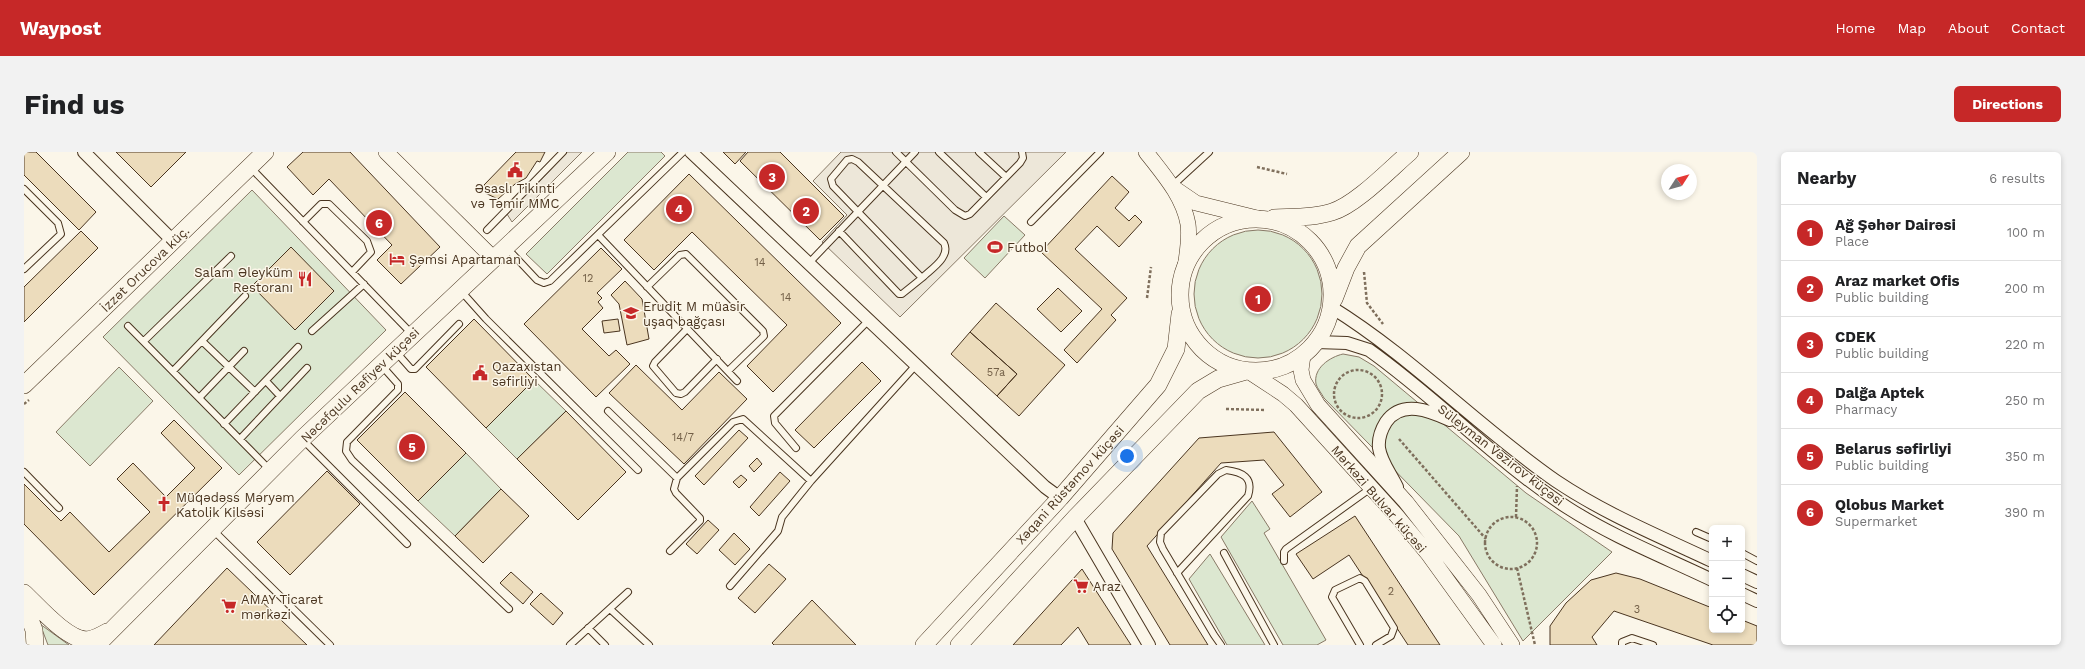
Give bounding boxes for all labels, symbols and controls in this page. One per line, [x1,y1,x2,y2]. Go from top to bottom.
text: Waypost [20,17,101,40]
text: Home [1835,20,1875,36]
text: Map [1897,20,1926,36]
text: About [1948,20,1989,36]
text: Contact [2011,20,2065,36]
button: Directions [1954,86,2061,122]
text: Find us [24,88,124,121]
public building icon: Əsaslı Tikinti və Təmir MMC [506,161,524,179]
pin: 3 [759,162,785,192]
north arrow [1661,164,1697,200]
text: Nearby [1797,168,1856,188]
text: 6 results [1989,171,2045,186]
place label: Əsaslı Tikinti və Təmir MMC [471,181,559,211]
pin: 4 [666,194,692,224]
pin: 2 [793,196,819,226]
pin: 6 [366,208,392,238]
text: Ağ Şəhər Dairəsi [1835,216,1956,234]
street label: İzzət Orucova küç. [98,223,192,315]
text: 1 [1807,225,1813,240]
text: 100 m [2007,225,2045,240]
text: Place [1835,234,1869,249]
sports icon: Futbol [986,238,1004,256]
place label: Futbol [1007,240,1048,255]
hotel icon: Şəmsi Apartaman [388,250,406,268]
place label: Şəmsi Apartaman [409,252,521,267]
house number: 14 [754,256,766,269]
place label: Salam Əleyküm Restoranı [194,265,293,295]
restaurant icon: Salam Əleyküm Restoranı [296,270,314,288]
house number: 12 [583,272,593,285]
text: Araz market Ofis [1835,272,1960,290]
text: 2 [1806,281,1814,296]
text: 200 m [2004,281,2045,296]
pin: 1 [1245,284,1271,314]
text: Public building [1835,290,1928,305]
house number: 14 [780,291,792,304]
place label: Erudit M müasir uşaq bağçası [643,299,745,329]
school or university icon: Erudit M müasir uşaq bağçası [622,304,640,322]
street label: Nəcəfqulu Rəfiyev küçəsi [298,324,422,446]
text: CDEK [1835,328,1876,346]
text: 3 [1806,337,1814,352]
text: 220 m [2005,337,2045,352]
text: Public building [1835,346,1928,361]
place label: Qazaxıstan səfirliyi [492,359,561,389]
public building icon: Qazaxıstan səfirliyi [471,364,489,382]
house number: 57a [987,366,1005,379]
text: Dalğa Aptek [1835,384,1924,402]
text: 4 [1806,393,1814,408]
text: 250 m [2005,393,2045,408]
street label: Süleyman Vəzirov küçəsi [1435,401,1567,509]
text: Pharmacy [1835,402,1897,417]
street label: Xəqani Rüstəmov küçəsi [1013,423,1127,547]
house number: 14/7 [672,431,694,444]
pin: 5 [399,432,425,462]
text: Belarus səfirliyi [1835,440,1951,458]
street label: Mərkəzi Bulvar küçəsi [1328,442,1430,556]
your location [1117,446,1137,466]
text: 5 [1806,449,1814,464]
text: 350 m [2005,449,2045,464]
text: Public building [1835,458,1928,473]
place label: Müqədəss Məryəm Katolik Kilsəsi [176,490,295,520]
church icon: Müqədəss Məryəm Katolik Kilsəsi [155,495,173,513]
text: Qlobus Market [1835,496,1944,514]
text: 6 [1806,505,1814,520]
text: 390 m [2004,505,2045,520]
text: Supermarket [1835,514,1917,529]
map controls [1709,525,1745,633]
button: + [1709,525,1745,561]
button: − [1709,561,1745,597]
supermarket icon: Araz [1072,577,1090,595]
place label: Araz [1093,579,1121,594]
house number: 2 [1388,585,1394,598]
place label: AMAY Ticarət mərkəzi [241,592,324,622]
supermarket icon: AMAY Ticarət mərkəzi [220,597,238,615]
button: locate [1709,597,1745,633]
house number: 3 [1634,603,1640,616]

